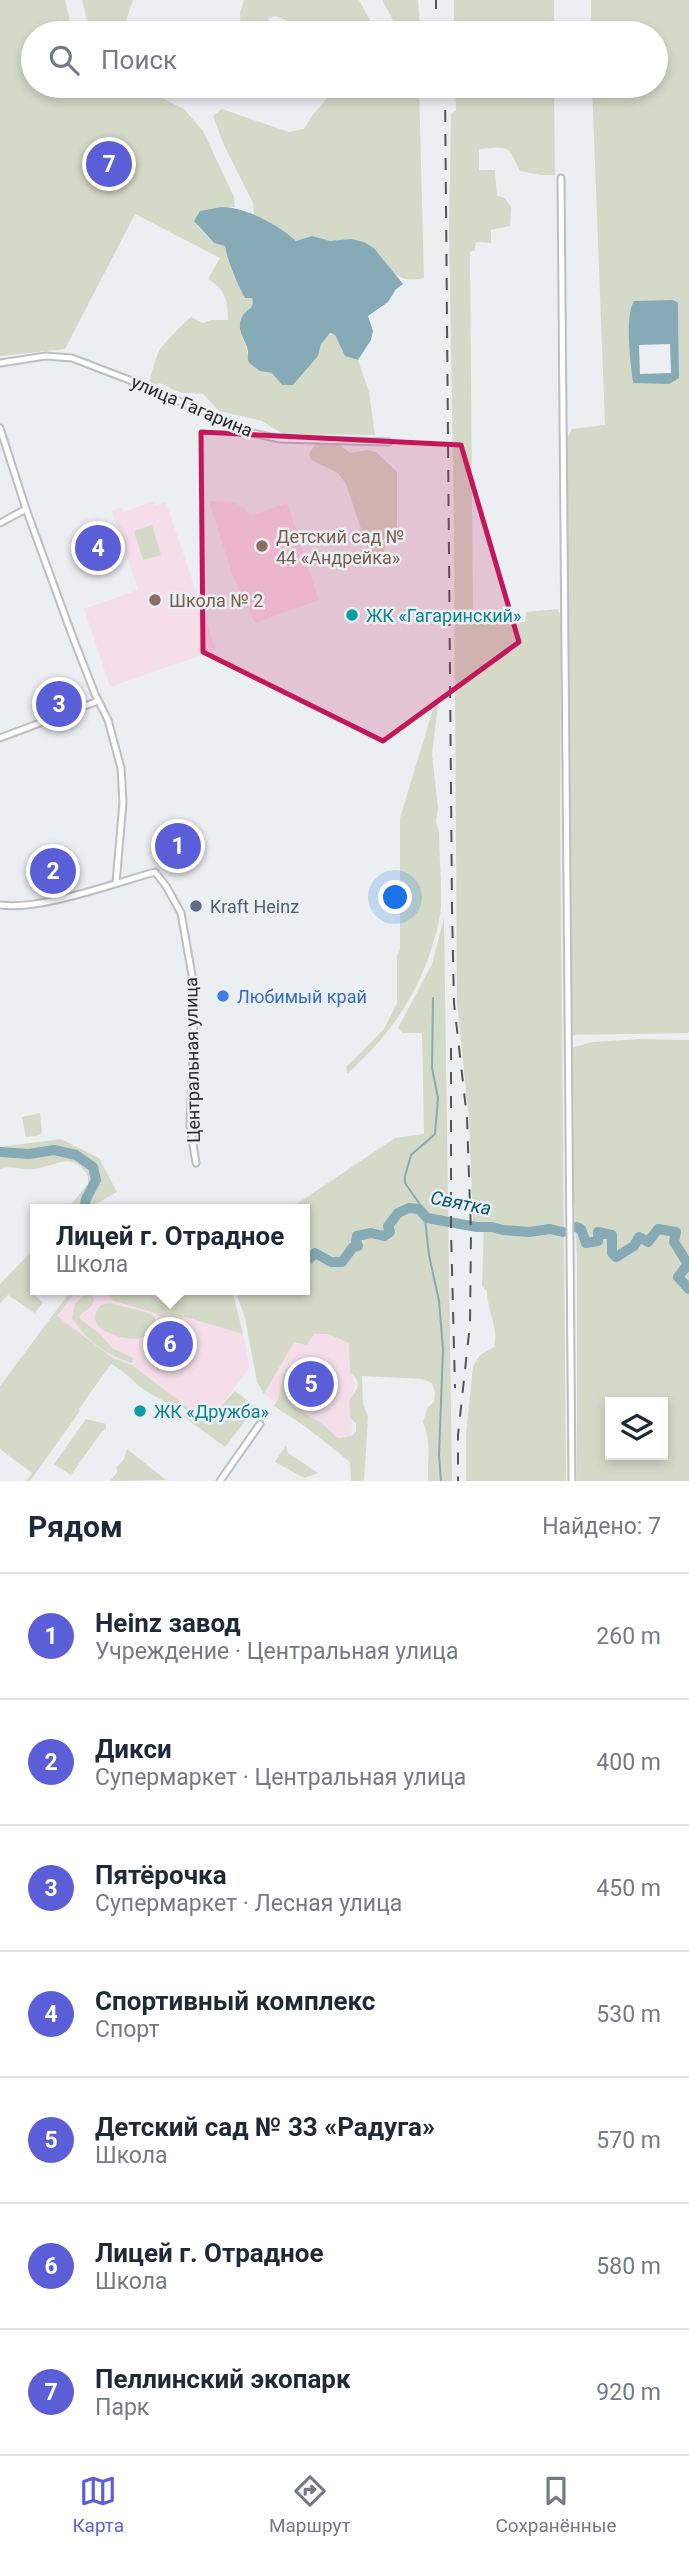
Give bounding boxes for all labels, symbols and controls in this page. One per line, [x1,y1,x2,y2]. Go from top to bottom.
search box [21,21,668,98]
icon: search [45,41,83,79]
text: Поиск [101,45,177,75]
pin: 7 [86,138,132,190]
street label: улица Гагарина [128,371,256,441]
pin: 4 [75,522,121,574]
place label: Детский сад № 44 «Андрейка» [276,526,404,568]
marker: Детский сад № 44 «Андрейка» [254,538,270,554]
place label: Школа № 2 [169,590,263,611]
marker: Школа № 2 [147,592,163,608]
place label: ЖК «Гагаринский» [366,605,521,626]
marker: ЖК «Гагаринский» [344,607,360,623]
pin: 3 [36,678,82,730]
pin: 1 [155,820,201,872]
pin: 2 [30,845,76,897]
your location [378,880,412,914]
place label: Kraft Heinz [210,896,299,917]
marker: Kraft Heinz [188,898,204,914]
street label: Центральная улица [180,977,204,1143]
place label: Любимый край [237,986,367,1007]
marker: Любимый край [215,988,231,1004]
water label: Святка [429,1186,493,1220]
popup [30,1204,310,1295]
text: Лицей г. Отрадное [56,1221,284,1251]
text: Школа [56,1251,128,1278]
pin: 6 [147,1318,193,1370]
pin: 5 [288,1358,334,1410]
map controls [605,1397,668,1460]
button: layers [605,1397,668,1460]
place label: ЖК «Дружба» [154,1401,269,1422]
marker: ЖК «Дружба» [132,1403,148,1419]
text: Рядом [28,1509,123,1544]
text: Найдено: 7 [542,1513,661,1540]
text: Heinz завод [95,1608,241,1638]
text: 1 [44,1623,58,1650]
text: 260 m [596,1623,661,1650]
text: Учреждение · Центральная улица [95,1638,458,1665]
text: Дикси [95,1734,172,1764]
text: 2 [44,1749,58,1776]
text: 400 m [596,1749,661,1776]
text: Супермаркет · Центральная улица [95,1764,466,1791]
text: Пятёрочка [95,1860,227,1890]
text: 3 [44,1875,58,1902]
text: 450 m [596,1875,661,1902]
text: Супермаркет · Лесная улица [95,1890,402,1917]
text: Спортивный комплекс [95,1986,375,2016]
text: 4 [44,2001,58,2028]
text: 530 m [596,2001,661,2028]
text: Спорт [95,2016,159,2043]
text: Детский сад № 33 «Радуга» [95,2112,435,2142]
text: 5 [44,2127,58,2154]
text: 570 m [596,2127,661,2154]
text: Школа [95,2142,168,2169]
text: Лицей г. Отрадное [95,2238,323,2268]
text: 6 [44,2253,58,2280]
text: 580 m [596,2253,661,2280]
text: Школа [95,2268,168,2295]
text: Пеллинский экопарк [95,2364,351,2394]
text: 7 [44,2379,58,2406]
text: 920 m [596,2379,661,2406]
text: Парк [95,2394,149,2421]
tab: Карта [72,2472,124,2537]
tab: Маршрут [269,2472,351,2537]
tab: Сохранённые [495,2472,617,2537]

